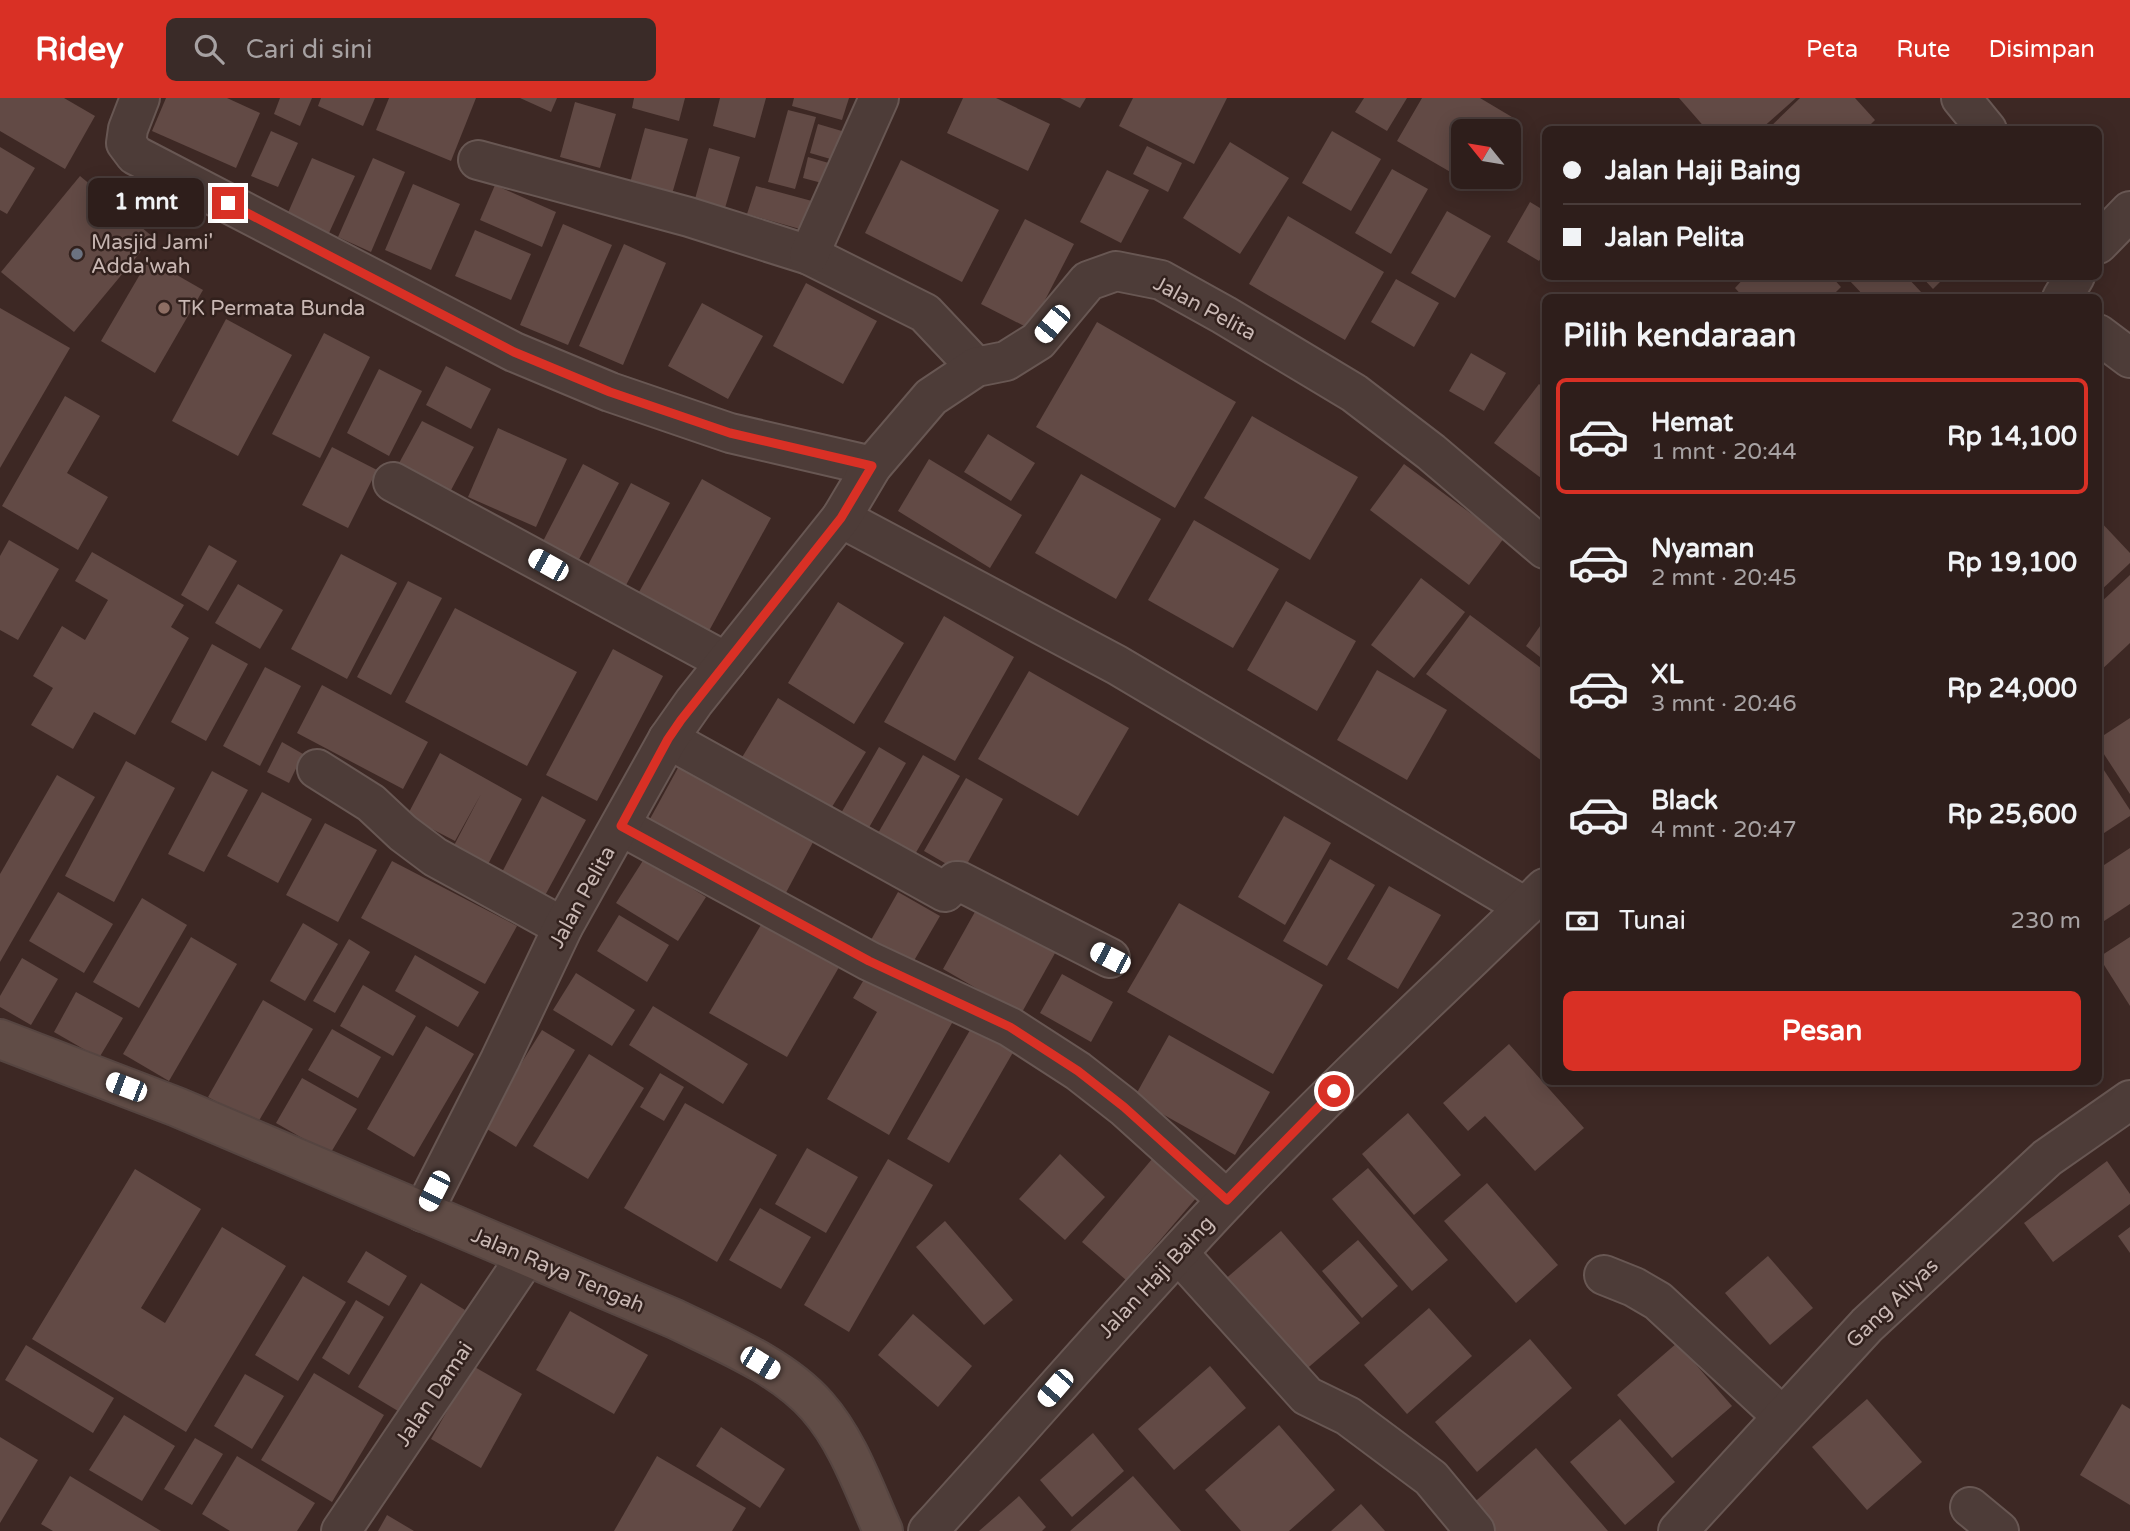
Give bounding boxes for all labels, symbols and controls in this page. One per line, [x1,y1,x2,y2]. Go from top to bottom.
search box [166,18,656,81]
text: Ridey [35,30,124,69]
icon: search [190,30,228,68]
text: Cari di sini [246,34,373,65]
text: Peta [1806,35,1858,64]
text: Rute [1896,35,1950,64]
text: Disimpan [1988,35,2095,64]
north arrow [1451,119,1521,189]
map controls [1451,119,1521,189]
text: Jalan Haji Baing [1605,155,1801,186]
callout: 1 mnt [88,178,204,228]
route end [212,187,244,219]
text: 1 mnt [114,188,178,216]
text: Jalan Pelita [1605,222,1745,253]
place label: Masjid Jami' Adda'wah [91,230,213,279]
marker: Masjid Jami' Adda'wah [69,246,85,262]
street label: Jalan Pelita [1149,271,1260,346]
place label: TK Permata Bunda [178,296,365,321]
marker: TK Permata Bunda [156,300,172,316]
car [1031,301,1074,347]
text: Pilih kendaraan [1563,317,1797,355]
icon: car [1567,405,1630,468]
text: Hemat [1651,407,1733,438]
text: Rp 14,100 [1947,421,2077,452]
text: 1 mnt · 20:44 [1651,438,1797,466]
icon: car [1567,531,1630,594]
text: Nyaman [1651,533,1754,564]
car [525,546,572,584]
text: Rp 19,100 [1947,547,2077,578]
text: 2 mnt · 20:45 [1651,564,1797,592]
icon: car [1567,657,1630,720]
text: XL [1651,659,1683,690]
text: Rp 24,000 [1947,673,2077,704]
text: 3 mnt · 20:46 [1651,690,1797,718]
icon: car [1567,783,1630,846]
text: Black [1651,785,1718,816]
text: Rp 25,600 [1947,799,2077,830]
text: 4 mnt · 20:47 [1651,816,1797,844]
street label: Jalan Pelita [544,842,621,953]
icon: cash [1563,902,1601,940]
text: Tunai [1619,905,1686,936]
text: 230 m [2011,907,2081,935]
car [1087,939,1134,977]
button: Pesan [1563,991,2081,1071]
car [103,1070,150,1104]
route start [1318,1075,1350,1107]
car [416,1168,453,1214]
street label: Jalan Haji Baing [1093,1211,1219,1344]
street label: Jalan Raya Tengah [467,1223,648,1318]
street label: Gang Aliyas [1841,1253,1944,1353]
street label: Jalan Damai [390,1337,478,1451]
car [737,1343,784,1383]
car [1034,1365,1077,1411]

